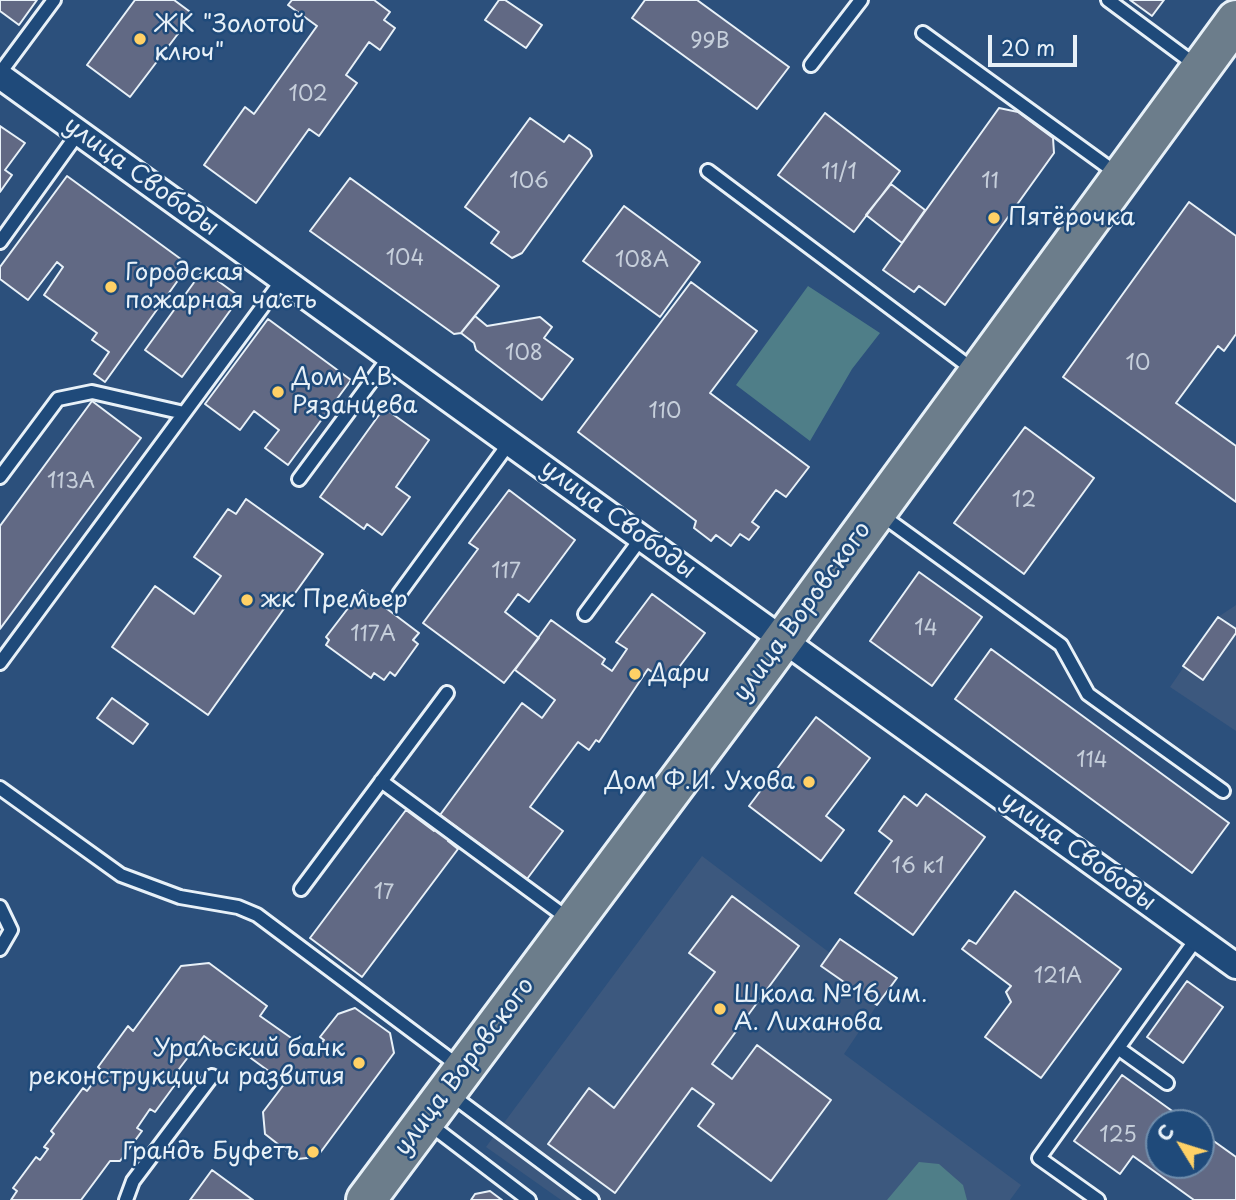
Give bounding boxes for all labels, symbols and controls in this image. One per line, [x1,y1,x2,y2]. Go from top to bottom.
place label: ЖК "Золотой ключ" [154,11,305,67]
scale bar [991,21,1080,65]
house number: 99В [690,29,730,55]
marker: ЖК "Золотой ключ" [132,31,148,47]
text: 20 m [1001,31,1055,63]
house number: 102 [288,82,328,108]
street label: улица Свободы [58,111,224,243]
house number: 11/1 [821,160,857,186]
house number: 106 [509,169,549,195]
house number: 11 [981,169,999,195]
place label: Пятёрочка [1008,204,1135,232]
marker: Пятёрочка [986,210,1002,226]
house number: 104 [386,246,424,272]
house number: 108А [615,248,669,274]
place label: Городская пожарная часть [125,259,317,315]
marker: Городская пожарная часть [103,279,119,295]
house number: 108 [505,341,543,367]
house number: 10 [1126,351,1150,377]
place label: Дом А.В. Рязанцева [292,364,417,420]
marker: Дом А.В. Рязанцева [270,384,286,400]
house number: 110 [649,399,681,425]
street label: улица Свободы [535,454,701,586]
house number: 113А [47,469,95,495]
house number: 12 [1012,488,1036,514]
street label: улица Воровского [728,516,878,708]
house number: 117 [491,559,521,585]
place label: жк Премьер [261,586,408,614]
marker: жк Премьер [239,592,255,608]
house number: 14 [914,616,938,642]
house number: 117А [350,622,396,648]
place label: Дари [649,660,710,688]
marker: Дари [627,666,643,682]
house number: 114 [1076,748,1108,774]
place label: Дом Ф.И. Ухова [605,768,795,796]
marker: Дом Ф.И. Ухова [801,774,817,790]
street label: улица Свободы [995,786,1161,918]
house number: 16 к1 [892,854,944,880]
house number: 17 [374,880,394,906]
house number: 121А [1034,964,1082,990]
street label: улица Воровского [389,972,541,1162]
place label: Школа №16 им. А. Лиханова [734,981,928,1037]
marker: Школа №16 им. А. Лиханова [712,1001,728,1017]
place label: Уральский банк реконструкции и развития [28,1035,345,1091]
marker: Уральский банк реконструкции и развития [351,1055,367,1071]
north arrow [1145,1109,1215,1179]
text: С [1150,1118,1180,1147]
house number: 125 [1099,1123,1137,1149]
place label: Грандъ Буфетъ [122,1138,299,1166]
marker: Грандъ Буфетъ [305,1144,321,1160]

